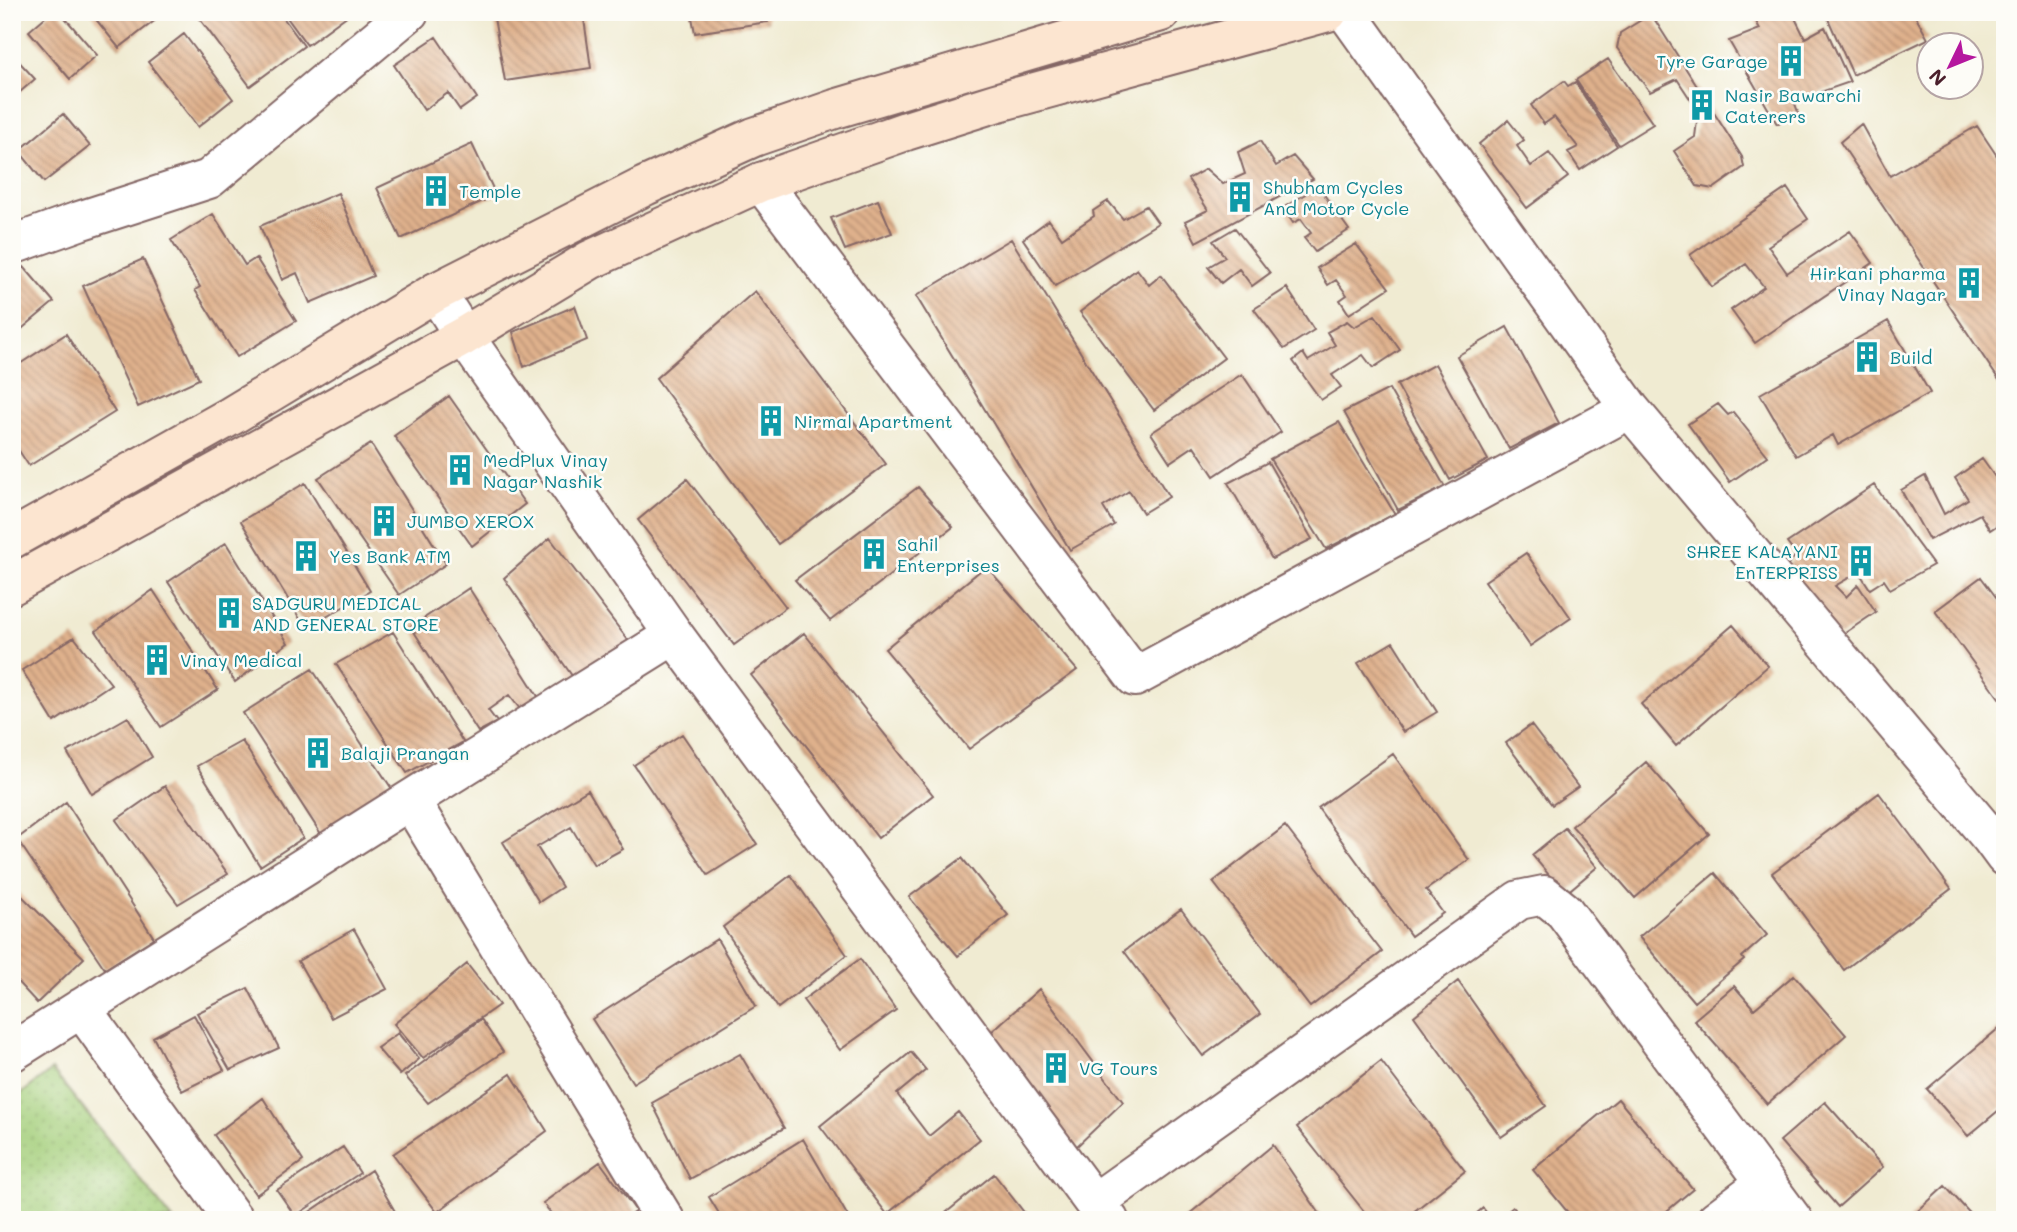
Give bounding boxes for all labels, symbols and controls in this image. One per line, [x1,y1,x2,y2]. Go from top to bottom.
north arrow [1916,32,1986,102]
building icon: Tyre Garage [1774,44,1808,78]
place label: Tyre Garage [1656,49,1768,73]
text: N [1923,64,1951,92]
place label: Nasir Bawarchi Caterers [1725,83,1861,128]
building icon: Nasir Bawarchi Caterers [1685,88,1719,122]
building icon: Temple [419,174,453,208]
place label: Shubham Cycles And Motor Cycle [1263,175,1410,220]
place label: Temple [459,179,521,203]
building icon: Shubham Cycles And Motor Cycle [1223,180,1257,214]
place label: Hirkani pharma Vinay Nagar [1810,261,1946,306]
building icon: Hirkani pharma Vinay Nagar [1952,266,1986,300]
building icon: Build [1850,340,1884,374]
place label: Build [1890,345,1932,369]
building icon: Nirmal Apartment [754,404,788,438]
place label: Nirmal Apartment [794,409,953,433]
place label: MedPlux Vinay Nagar Nashik [483,448,608,493]
building icon: MedPlux Vinay Nagar Nashik [443,453,477,487]
building icon: JUMBO XEROX [367,504,401,538]
place label: JUMBO XEROX [407,509,534,533]
place label: Sahil Enterprises [897,532,1000,577]
building icon: Sahil Enterprises [857,537,891,571]
building icon: Yes Bank ATM [289,539,323,573]
place label: SHREE KALAYANI EnTERPRISS [1686,539,1838,584]
place label: Yes Bank ATM [329,544,451,568]
building icon: SHREE KALAYANI EnTERPRISS [1844,544,1878,578]
place label: SADGURU MEDICAL AND GENERAL STORE [252,591,439,636]
building icon: SADGURU MEDICAL AND GENERAL STORE [212,596,246,630]
building icon: Vinay Medical [140,643,174,677]
place label: Vinay Medical [180,648,302,672]
building icon: Balaji Prangan [301,736,335,770]
place label: Balaji Prangan [341,741,469,765]
building icon: VG Tours [1039,1051,1073,1085]
place label: VG Tours [1079,1056,1158,1080]

